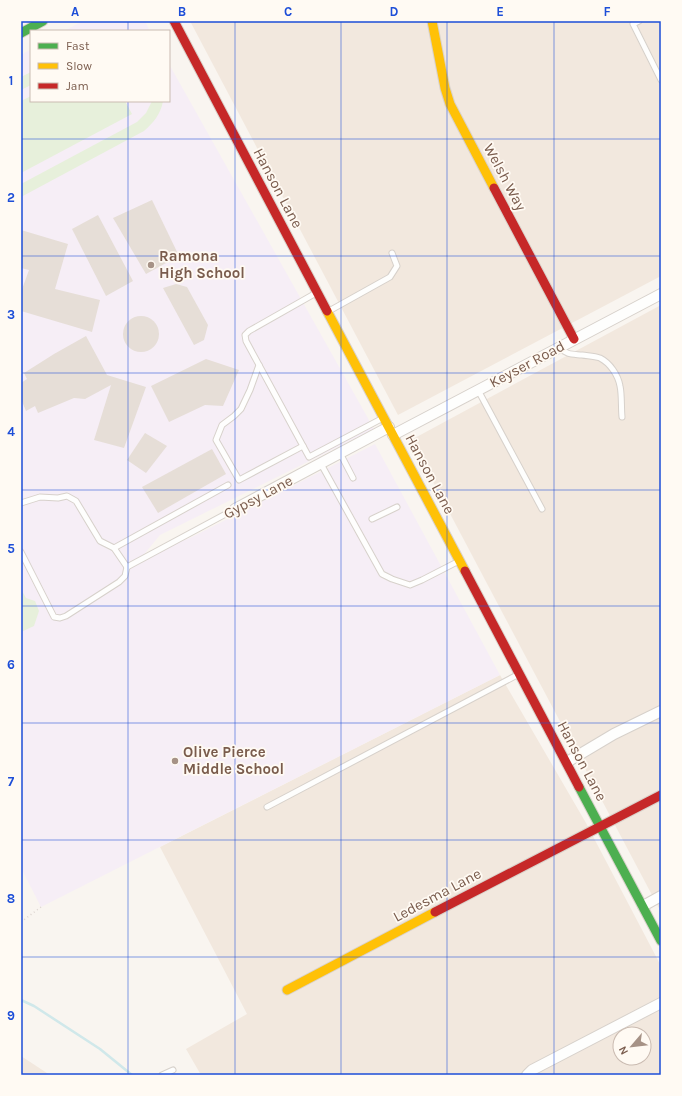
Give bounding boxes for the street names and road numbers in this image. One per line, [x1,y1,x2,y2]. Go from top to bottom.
street label: Welsh Way [480,140,530,214]
street label: Hanson Lane [249,145,307,231]
street label: Keyser Road [486,337,568,391]
street label: Hanson Lane [401,431,459,517]
street label: Gypsy Lane [220,471,296,523]
street label: Hanson Lane [553,718,611,804]
street label: Ledesma Lane [390,864,484,926]

